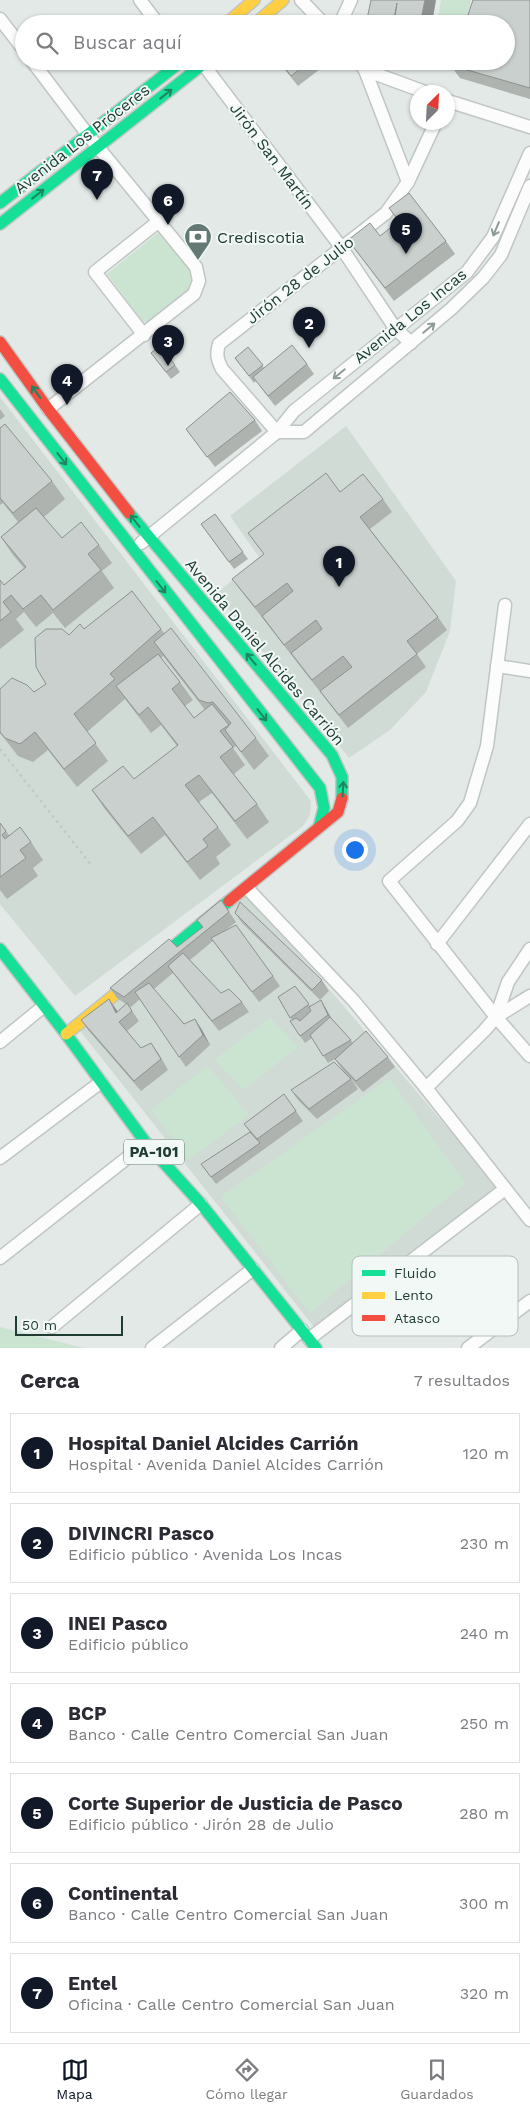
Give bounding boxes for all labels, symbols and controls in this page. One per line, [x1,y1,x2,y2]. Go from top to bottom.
search box [15,15,515,70]
icon: search [33,29,61,57]
text: Buscar aquí [73,31,182,54]
street label: Avenida Los Próceres [11,80,153,198]
north arrow [410,85,455,130]
one-way arrow [159,88,172,99]
street label: Jirón San Martín [226,99,318,213]
pin: 7 [81,159,113,200]
pin: 6 [152,184,184,225]
one-way arrow [31,189,44,200]
pin: 5 [390,213,422,254]
one-way arrow [491,221,500,236]
bank icon: Crediscotia [183,222,213,261]
place label: Crediscotia [217,228,305,247]
street label: Jirón 28 de Julio [242,232,358,328]
street label: Avenida Los Incas [350,265,470,367]
pin: 2 [293,307,325,348]
one-way arrow [422,322,435,334]
pin: 3 [152,325,184,366]
pin: 4 [51,364,83,405]
one-way arrow [333,368,346,379]
one-way arrow [31,385,41,399]
one-way arrow [56,452,67,465]
one-way arrow [129,515,140,528]
pin: 1 [323,546,355,587]
street label: Avenida Daniel Alcides Carrión [181,555,349,749]
one-way arrow [156,580,167,593]
one-way arrow [245,653,256,666]
one-way arrow [256,708,267,721]
one-way arrow [339,781,348,797]
your location [342,837,368,863]
road number: PA-101 [124,1140,184,1164]
legend [352,1256,518,1336]
text: Fluido [394,1265,436,1281]
text: Lento [394,1287,433,1303]
text: Atasco [394,1310,440,1326]
scale bar [15,1313,122,1336]
text: 50 m [22,1317,57,1333]
text: Cerca [20,1368,79,1393]
text: 7 resultados [414,1371,510,1390]
text: Hospital Daniel Alcides Carrión [68,1432,358,1455]
text: 1 [34,1444,40,1463]
text: 120 m [463,1444,509,1463]
text: Hospital · Avenida Daniel Alcides Carrión [68,1455,384,1474]
text: DIVINCRI Pasco [68,1522,214,1545]
text: 2 [32,1534,42,1553]
text: 230 m [460,1534,509,1553]
text: Edificio público · Avenida Los Incas [68,1545,342,1564]
text: INEI Pasco [68,1612,168,1635]
text: 3 [32,1624,42,1643]
text: 240 m [460,1624,509,1643]
text: Edificio público [68,1635,189,1654]
text: BCP [68,1702,107,1725]
text: 4 [32,1714,42,1733]
text: 250 m [460,1714,509,1733]
text: Banco · Calle Centro Comercial San Juan [68,1725,388,1744]
text: Corte Superior de Justicia de Pasco [68,1792,403,1815]
text: 5 [32,1804,42,1823]
text: 280 m [459,1804,509,1823]
text: Edificio público · Jirón 28 de Julio [68,1815,334,1834]
text: Continental [68,1882,178,1905]
text: 6 [32,1894,42,1913]
text: 300 m [459,1894,509,1913]
text: Banco · Calle Centro Comercial San Juan [68,1905,388,1924]
text: Entel [68,1972,117,1995]
text: 7 [32,1984,42,2003]
text: 320 m [460,1984,509,2003]
text: Oficina · Calle Centro Comercial San Juan [68,1995,395,2014]
tab: Mapa [56,2056,93,2102]
tab: Cómo llegar [205,2056,288,2102]
tab: Guardados [400,2056,474,2102]

